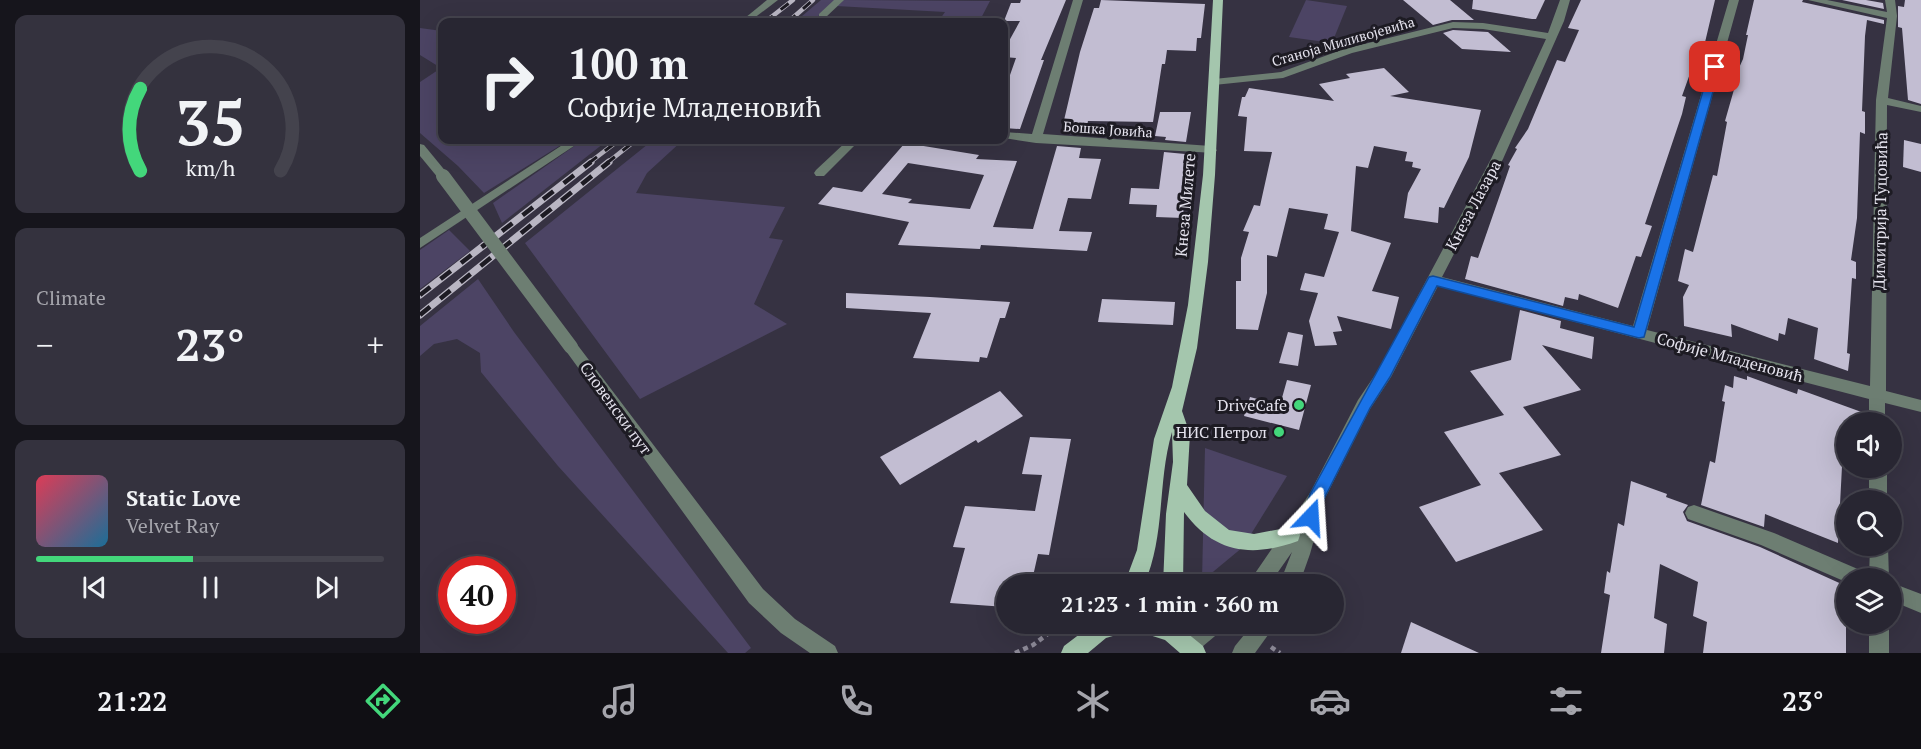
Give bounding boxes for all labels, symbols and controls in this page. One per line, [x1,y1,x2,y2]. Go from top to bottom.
street label: Станоја Миливојевића [1269,12,1417,70]
text: 100 m [567,35,688,91]
pin [1689,41,1740,92]
icon: right [468,42,546,120]
icon: arrive [1698,50,1731,83]
text: 35 [175,80,245,163]
text: Софије Младеновић [567,89,821,125]
street label: Бошка Јовића [1063,116,1153,142]
street label: Димитрија Туцовића [1868,132,1892,290]
street label: Кнеза Милете [1170,152,1200,258]
text: km/h [185,154,235,182]
street label: Кнеза Лазара [1440,156,1506,254]
text: Climate [36,284,106,311]
text: 23° [175,314,245,374]
text: − [36,323,54,366]
text: + [366,323,384,366]
street label: Софије Младеновић [1654,327,1806,387]
street label: Словенски пут [575,357,657,459]
place label: DriveCafe [1217,394,1287,416]
marker: DriveCafe [1292,398,1306,412]
map controls [1836,412,1902,634]
button: sound [1836,412,1902,478]
place label: НИС Петрол [1176,421,1267,443]
marker: НИС Петрол [1272,425,1286,439]
text: Static Love [126,483,241,512]
position arrow [1279,485,1343,549]
button: search [1836,490,1902,556]
text: Velvet Ray [126,512,219,539]
speed limit sign: 40 [438,556,516,634]
button: layers [1836,568,1902,634]
icon: previous [78,571,111,604]
icon: pause [194,571,227,604]
icon: next [310,571,343,604]
text: 21:23 · 1 min · 360 m [1061,589,1279,618]
icon: directions [362,680,404,722]
icon: music [599,680,641,722]
icon: phone [835,680,877,722]
icon: climate [1072,680,1114,722]
icon: car [1309,680,1351,722]
icon: filters [1545,680,1587,722]
text: 21:22 [97,683,168,719]
text: 23° [1782,683,1824,719]

